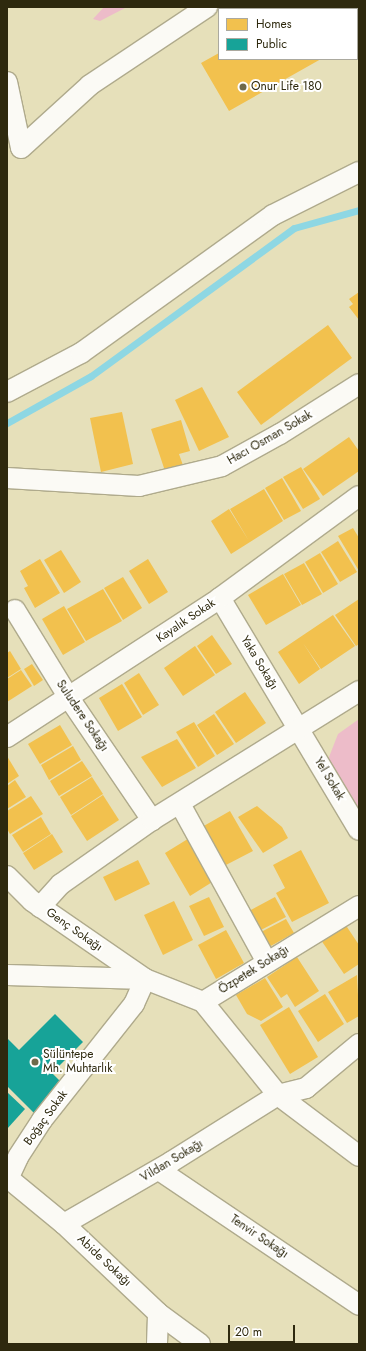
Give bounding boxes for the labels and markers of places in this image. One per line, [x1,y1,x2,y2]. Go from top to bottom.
place label: Onur Life 180 [251,80,322,94]
marker: Onur Life 180 [238,82,248,92]
place label: Sülüntepe Mh. Muhtarlık [43,1048,112,1076]
marker: Sülüntepe Mh. Muhtarlık [30,1057,40,1067]

